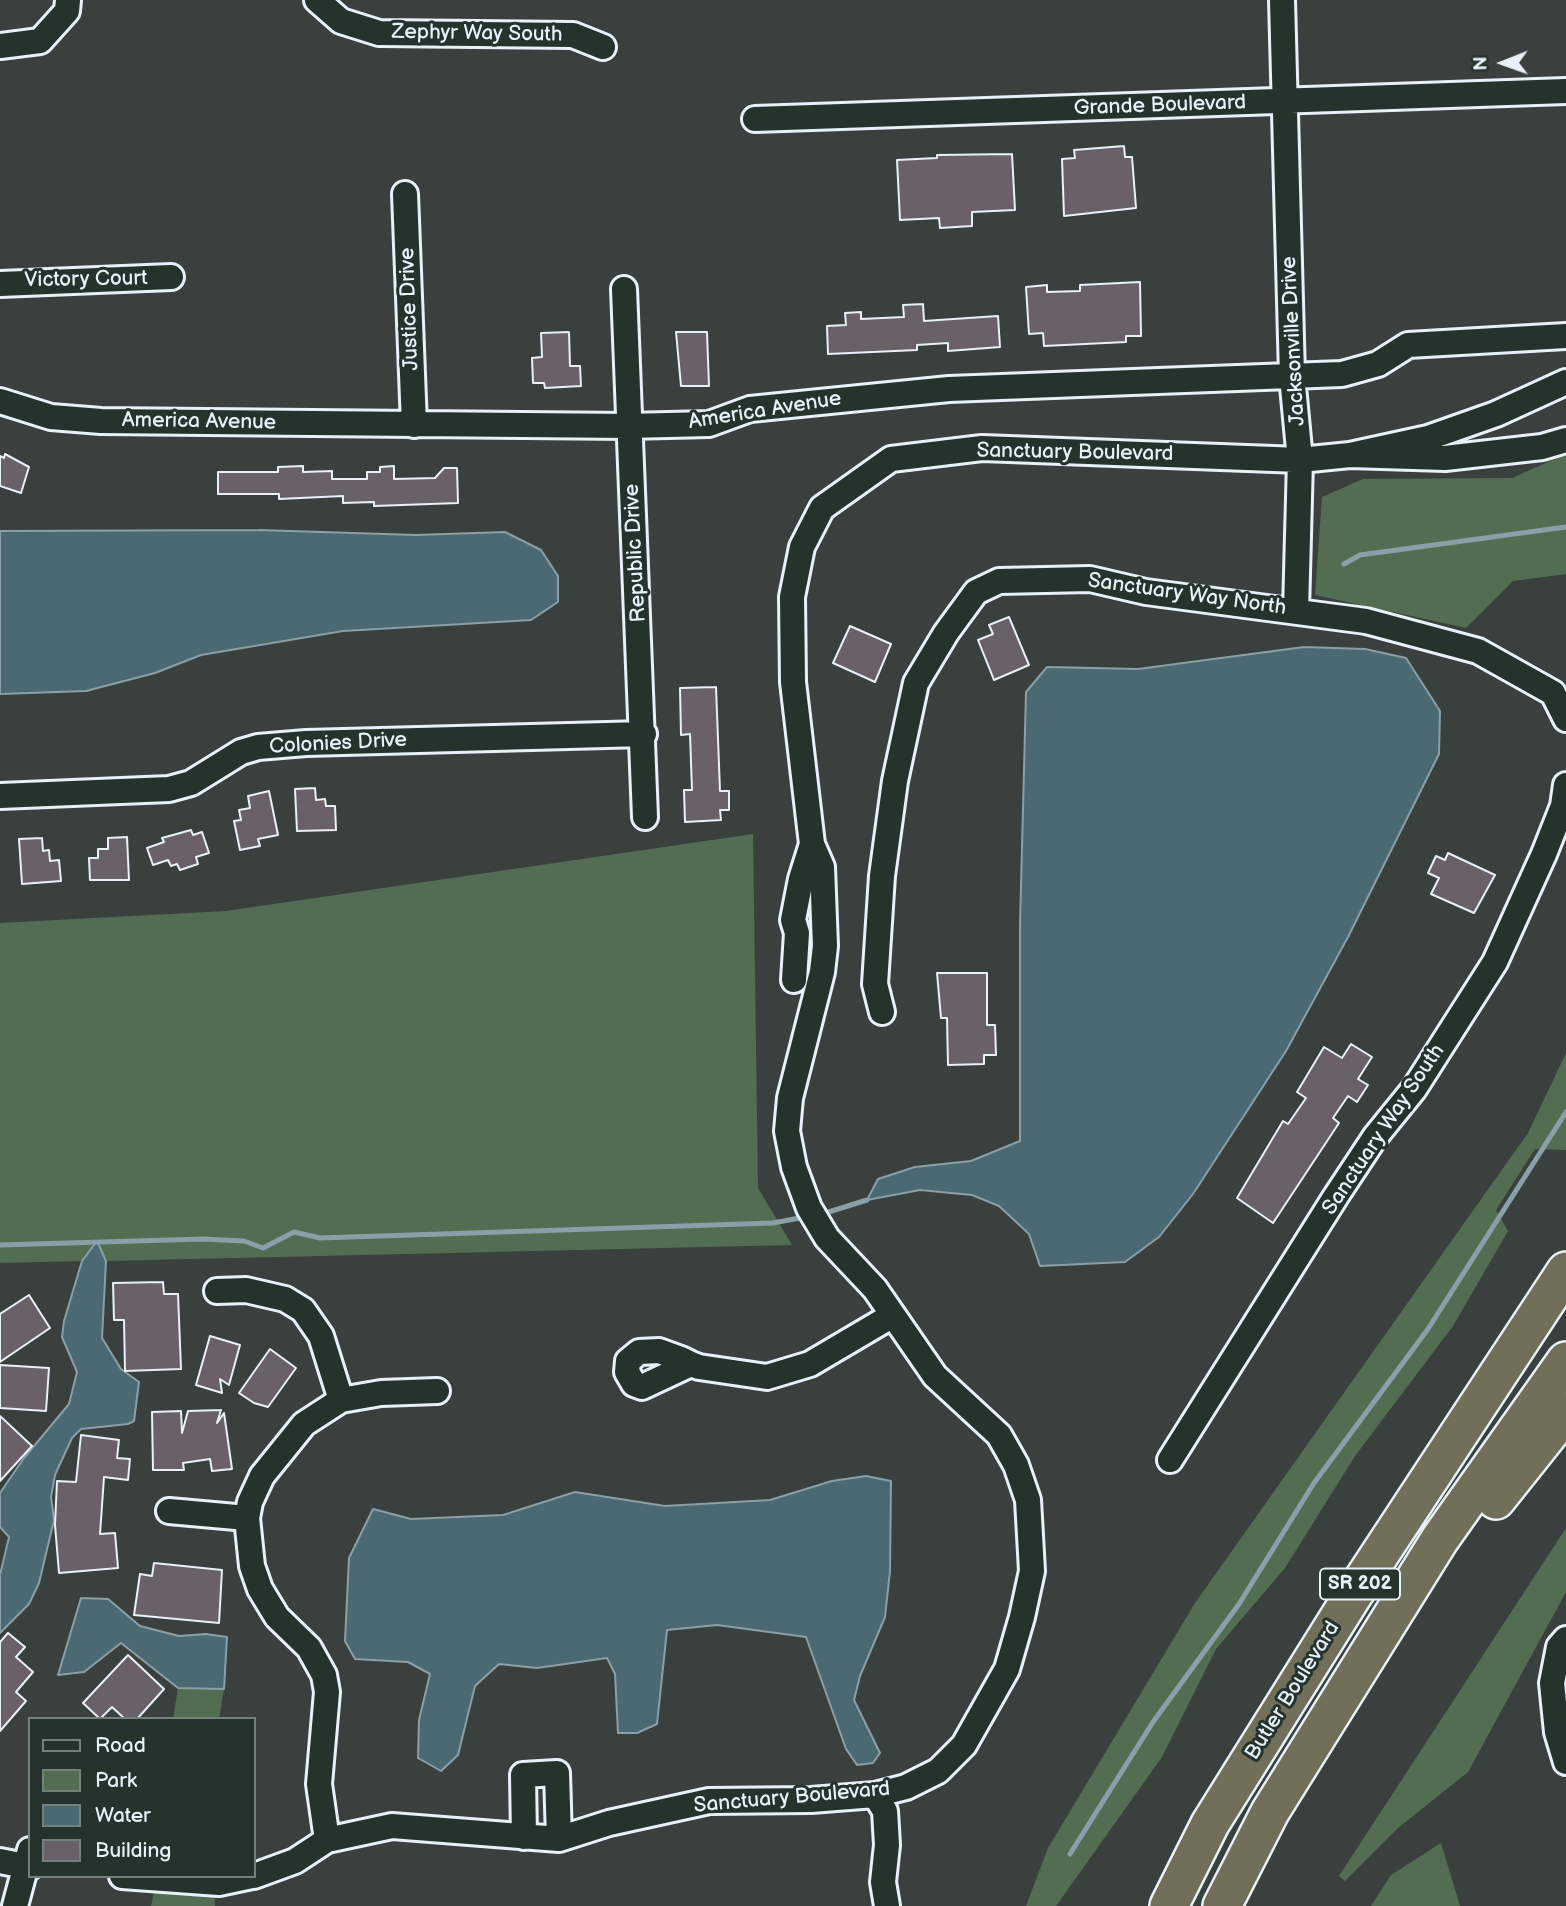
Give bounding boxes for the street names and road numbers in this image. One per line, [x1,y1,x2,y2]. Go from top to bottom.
street label: Zephyr Way South [391,20,563,48]
street label: Grande Boulevard [1073,90,1247,122]
street label: Justice Drive [395,247,425,371]
street label: Jacksonville Drive [1277,256,1311,426]
street label: Victory Court [24,266,148,294]
street label: America Avenue [687,386,843,436]
street label: America Avenue [122,408,276,436]
street label: Sanctuary Boulevard [976,439,1174,467]
street label: Republic Drive [620,483,652,623]
street label: Sanctuary Way North [1086,569,1288,621]
street label: Colonies Drive [268,728,408,760]
street label: Sanctuary Way South [1317,1040,1451,1220]
road number: SR 202 [1320,1568,1400,1600]
street label: Butler Boulevard [1240,1617,1346,1765]
street label: Sanctuary Boulevard [693,1777,891,1819]

